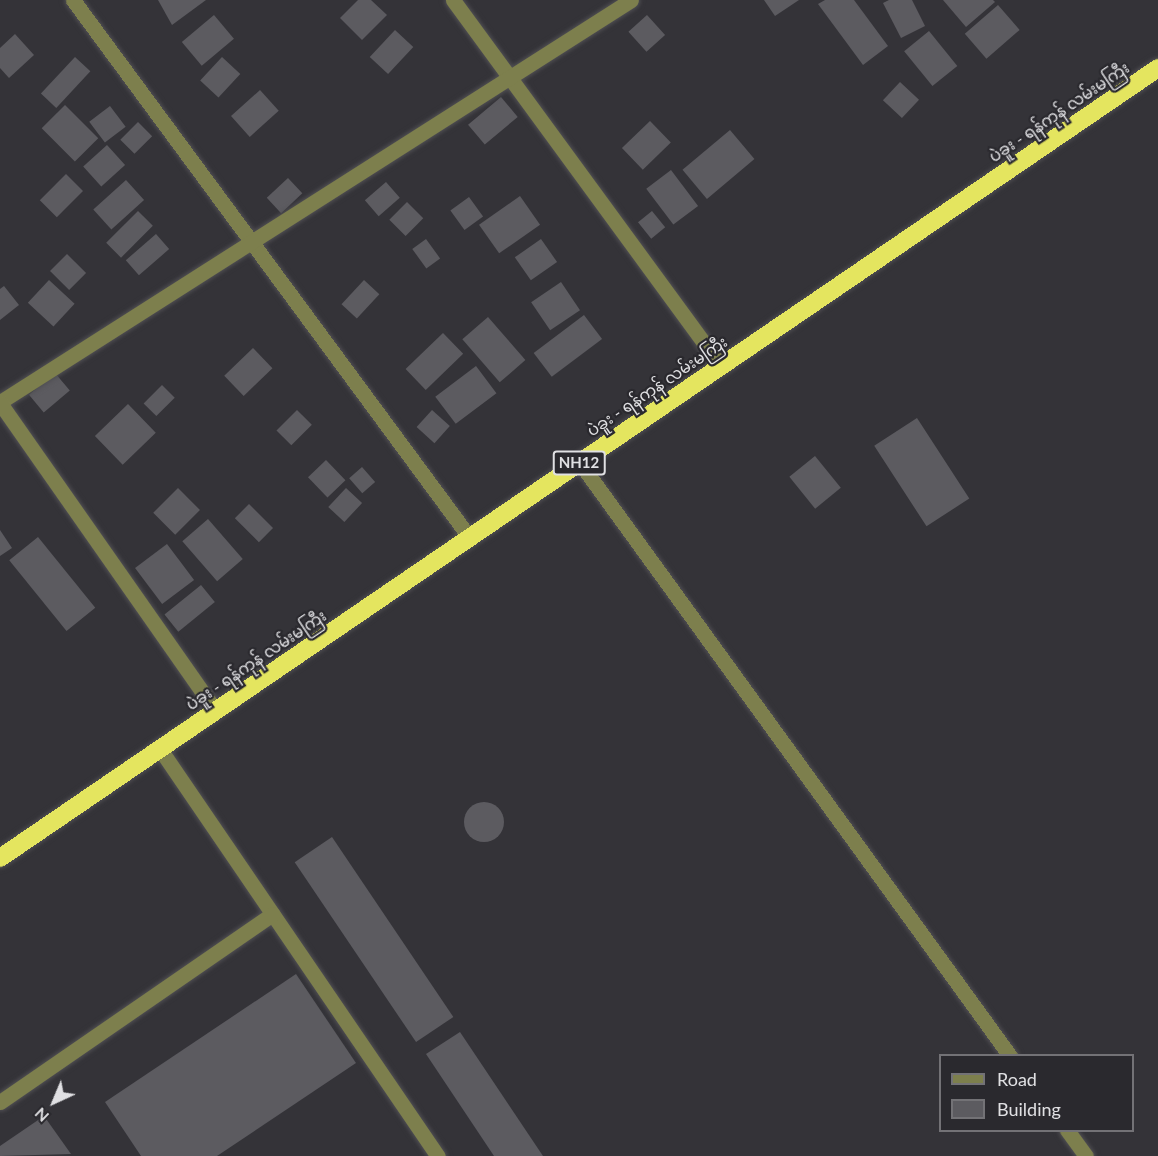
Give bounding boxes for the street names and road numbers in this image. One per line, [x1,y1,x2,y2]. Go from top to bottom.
street label: ပဲခူး - ရန်ကုန် လမ်းမကြီး [985,58,1133,166]
street label: ပဲခူး - ရန်ကုန် လမ်းမကြီး [583,332,731,440]
road number: NH12 [552,451,606,475]
street label: ပဲခူး - ရန်ကုန် လမ်းမကြီး [182,606,330,714]

